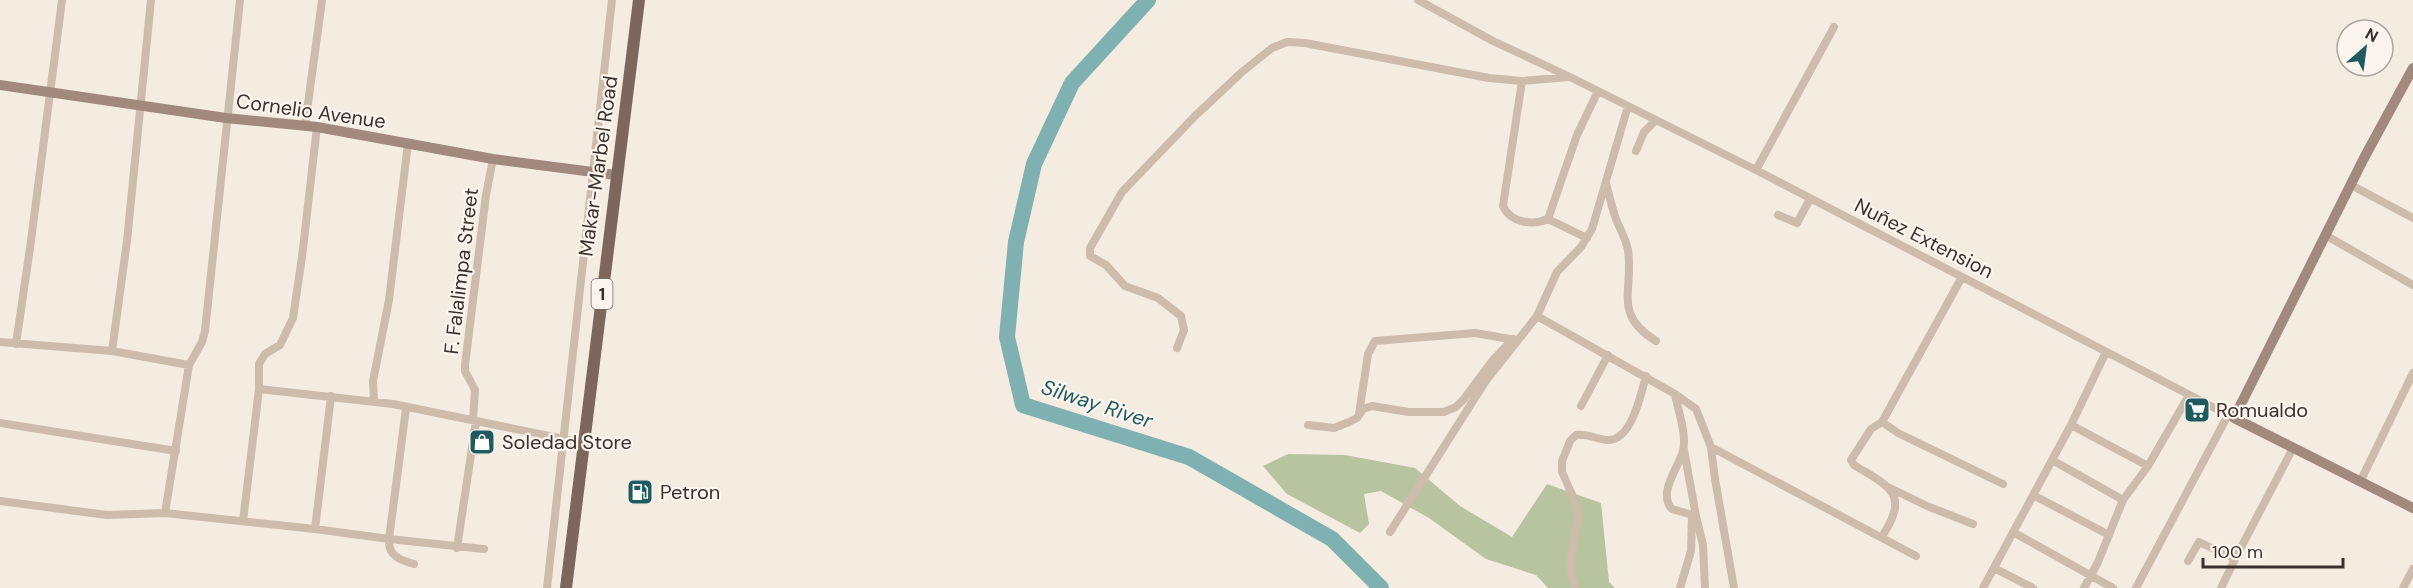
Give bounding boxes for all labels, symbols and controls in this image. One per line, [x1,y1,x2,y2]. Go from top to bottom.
north arrow [2335,18,2395,78]
text: N [2362,23,2382,47]
street label: Makar-Marbel Road [572,74,624,258]
street label: Cornelio Avenue [235,88,387,134]
street label: F. Falalimpa Street [438,186,484,356]
street label: Nuñez Extension [1850,192,1998,284]
road number: 1 [592,279,612,309]
water label: Silway River [1038,373,1157,435]
supermarket icon: Romualdo [2182,395,2212,425]
place label: Romualdo [2216,397,2308,423]
shop icon: Soledad Store [467,427,497,457]
place label: Soledad Store [502,429,632,455]
fuel station icon: Petron [625,477,655,507]
place label: Petron [660,479,720,505]
scale bar [2203,531,2342,569]
text: 100 m [2212,540,2263,564]

